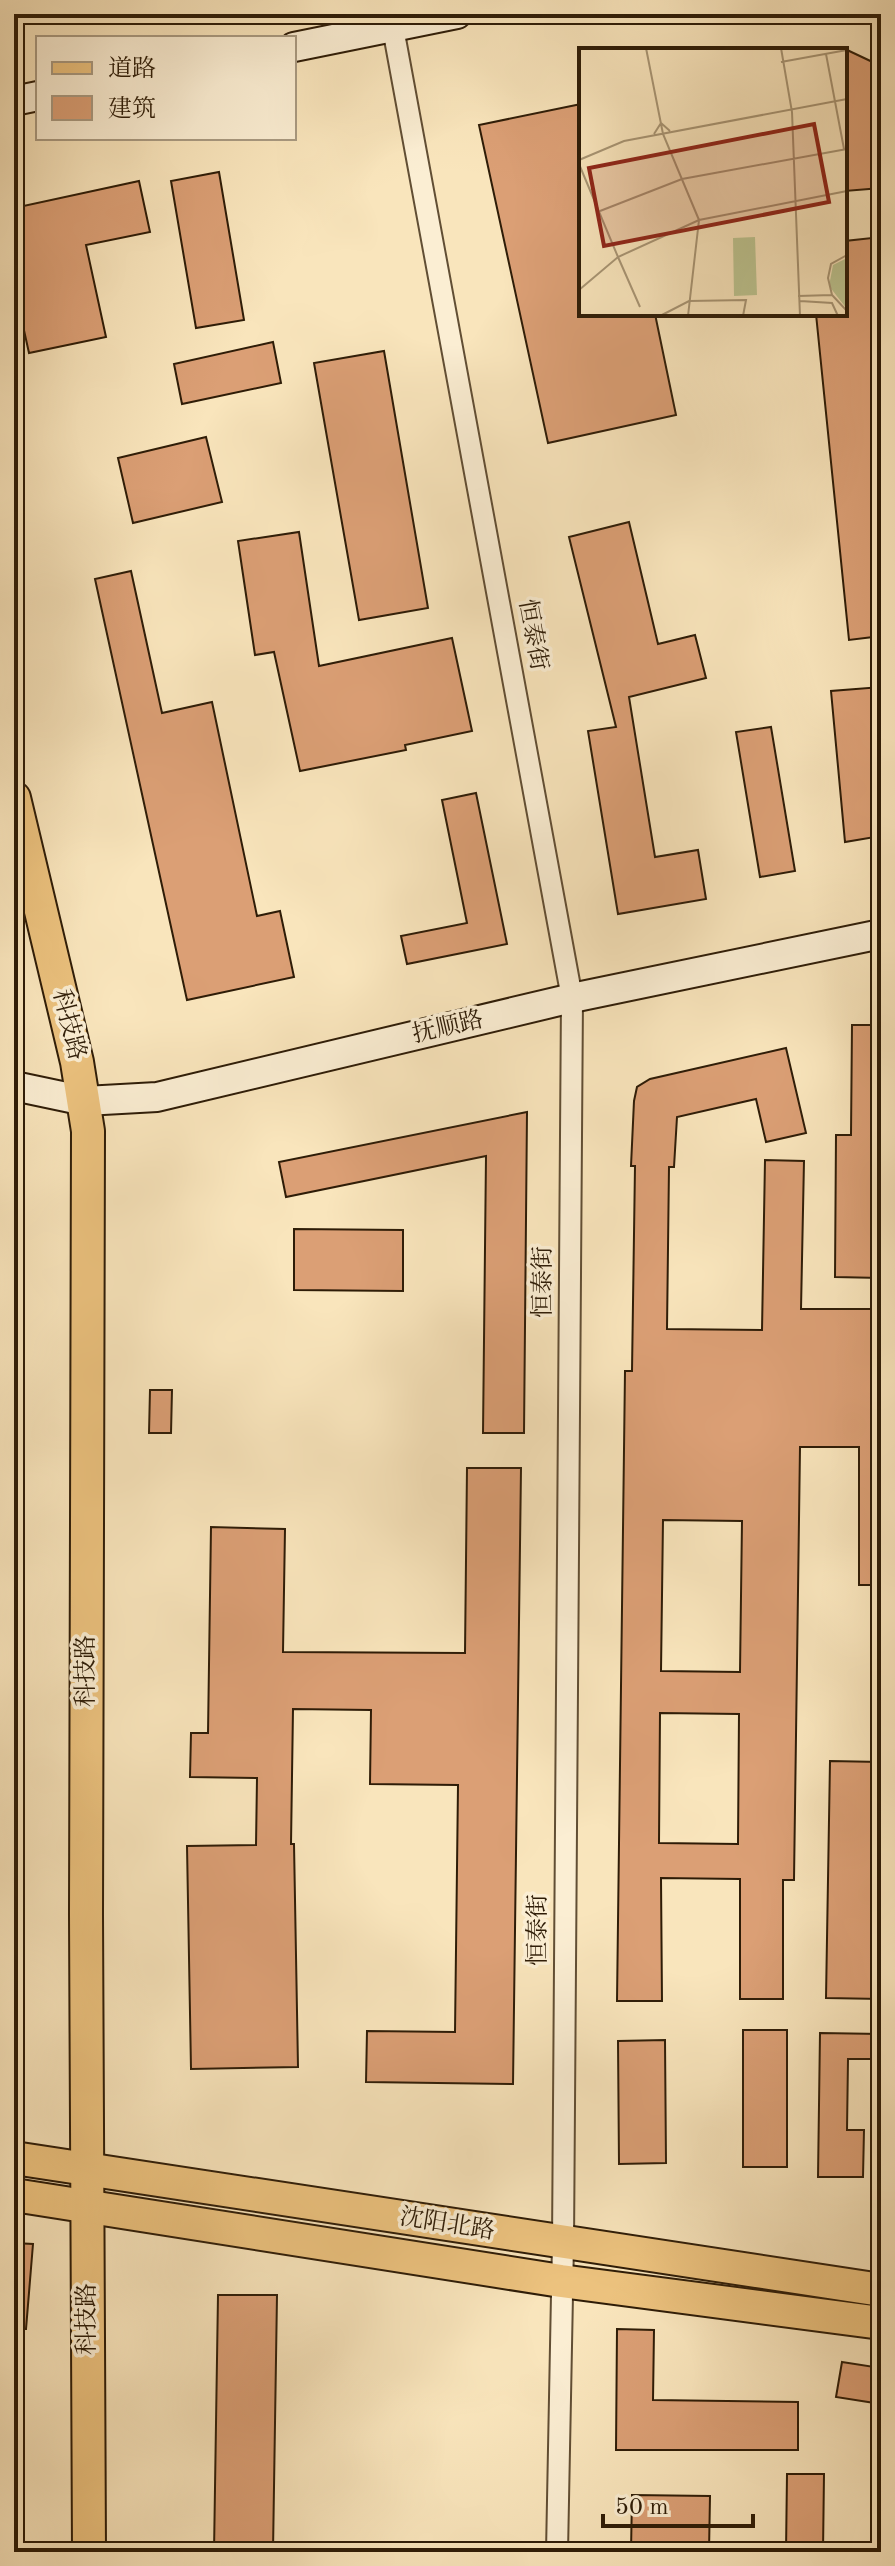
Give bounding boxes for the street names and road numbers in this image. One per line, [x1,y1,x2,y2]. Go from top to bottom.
street label: 恒泰街 [514,597,553,673]
street label: 科技路 [48,986,91,1063]
street label: 抚顺路 [410,1005,486,1048]
street label: 恒泰街 [529,1246,556,1318]
street label: 科技路 [72,1635,99,1707]
street label: 恒泰街 [524,1894,551,1966]
street label: 沈阳北路 [398,2203,497,2244]
street label: 科技路 [73,2283,100,2355]

